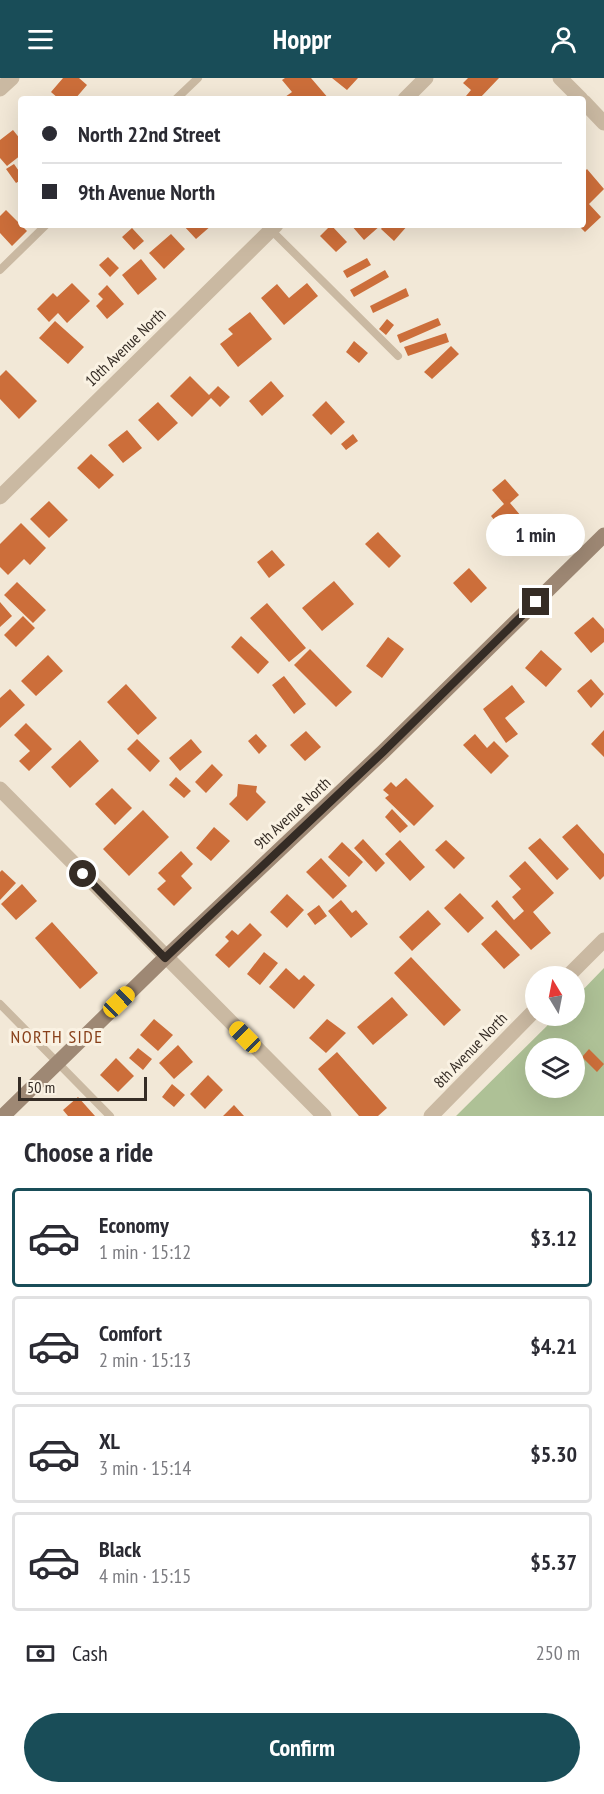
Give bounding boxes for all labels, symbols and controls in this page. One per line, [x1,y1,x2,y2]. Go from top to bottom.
text: Hoppr [273,22,331,56]
icon: menu [24,23,57,56]
icon: person [547,23,580,56]
text: North 22nd Street [78,120,220,148]
text: 9th Avenue North [78,178,215,206]
street label: 10th Avenue North [81,304,169,390]
callout: 1 min [486,515,586,557]
text: 1 min [515,522,556,548]
route end [522,588,549,615]
street label: 9th Avenue North [250,773,334,853]
route start [69,860,96,887]
north arrow [525,966,585,1026]
map controls [525,966,585,1098]
car [100,983,138,1021]
street label: 8th Avenue North [429,1008,511,1092]
car [226,1018,264,1056]
district label: NORTH SIDE [11,1025,103,1048]
button: layers [525,1038,585,1098]
scale bar [18,1074,147,1102]
text: 50 m [27,1077,55,1097]
text: Choose a ride [24,1135,153,1169]
icon: car [27,1211,81,1265]
text: Economy [99,1211,169,1239]
text: $3.12 [530,1224,577,1252]
text: 1 min · 15:12 [99,1239,191,1265]
icon: car [27,1319,81,1373]
text: Comfort [99,1319,162,1347]
text: $4.21 [530,1332,577,1360]
text: 2 min · 15:13 [99,1347,191,1373]
icon: car [27,1427,81,1481]
text: XL [99,1427,120,1455]
text: $5.30 [530,1440,577,1468]
text: 3 min · 15:14 [99,1455,191,1481]
icon: car [27,1535,81,1589]
text: Black [99,1535,141,1563]
text: $5.37 [530,1548,577,1576]
text: 4 min · 15:15 [99,1563,191,1589]
icon: cash [24,1637,57,1670]
text: Cash [72,1639,108,1667]
text: 250 m [536,1640,580,1666]
button: Confirm [24,1713,580,1782]

